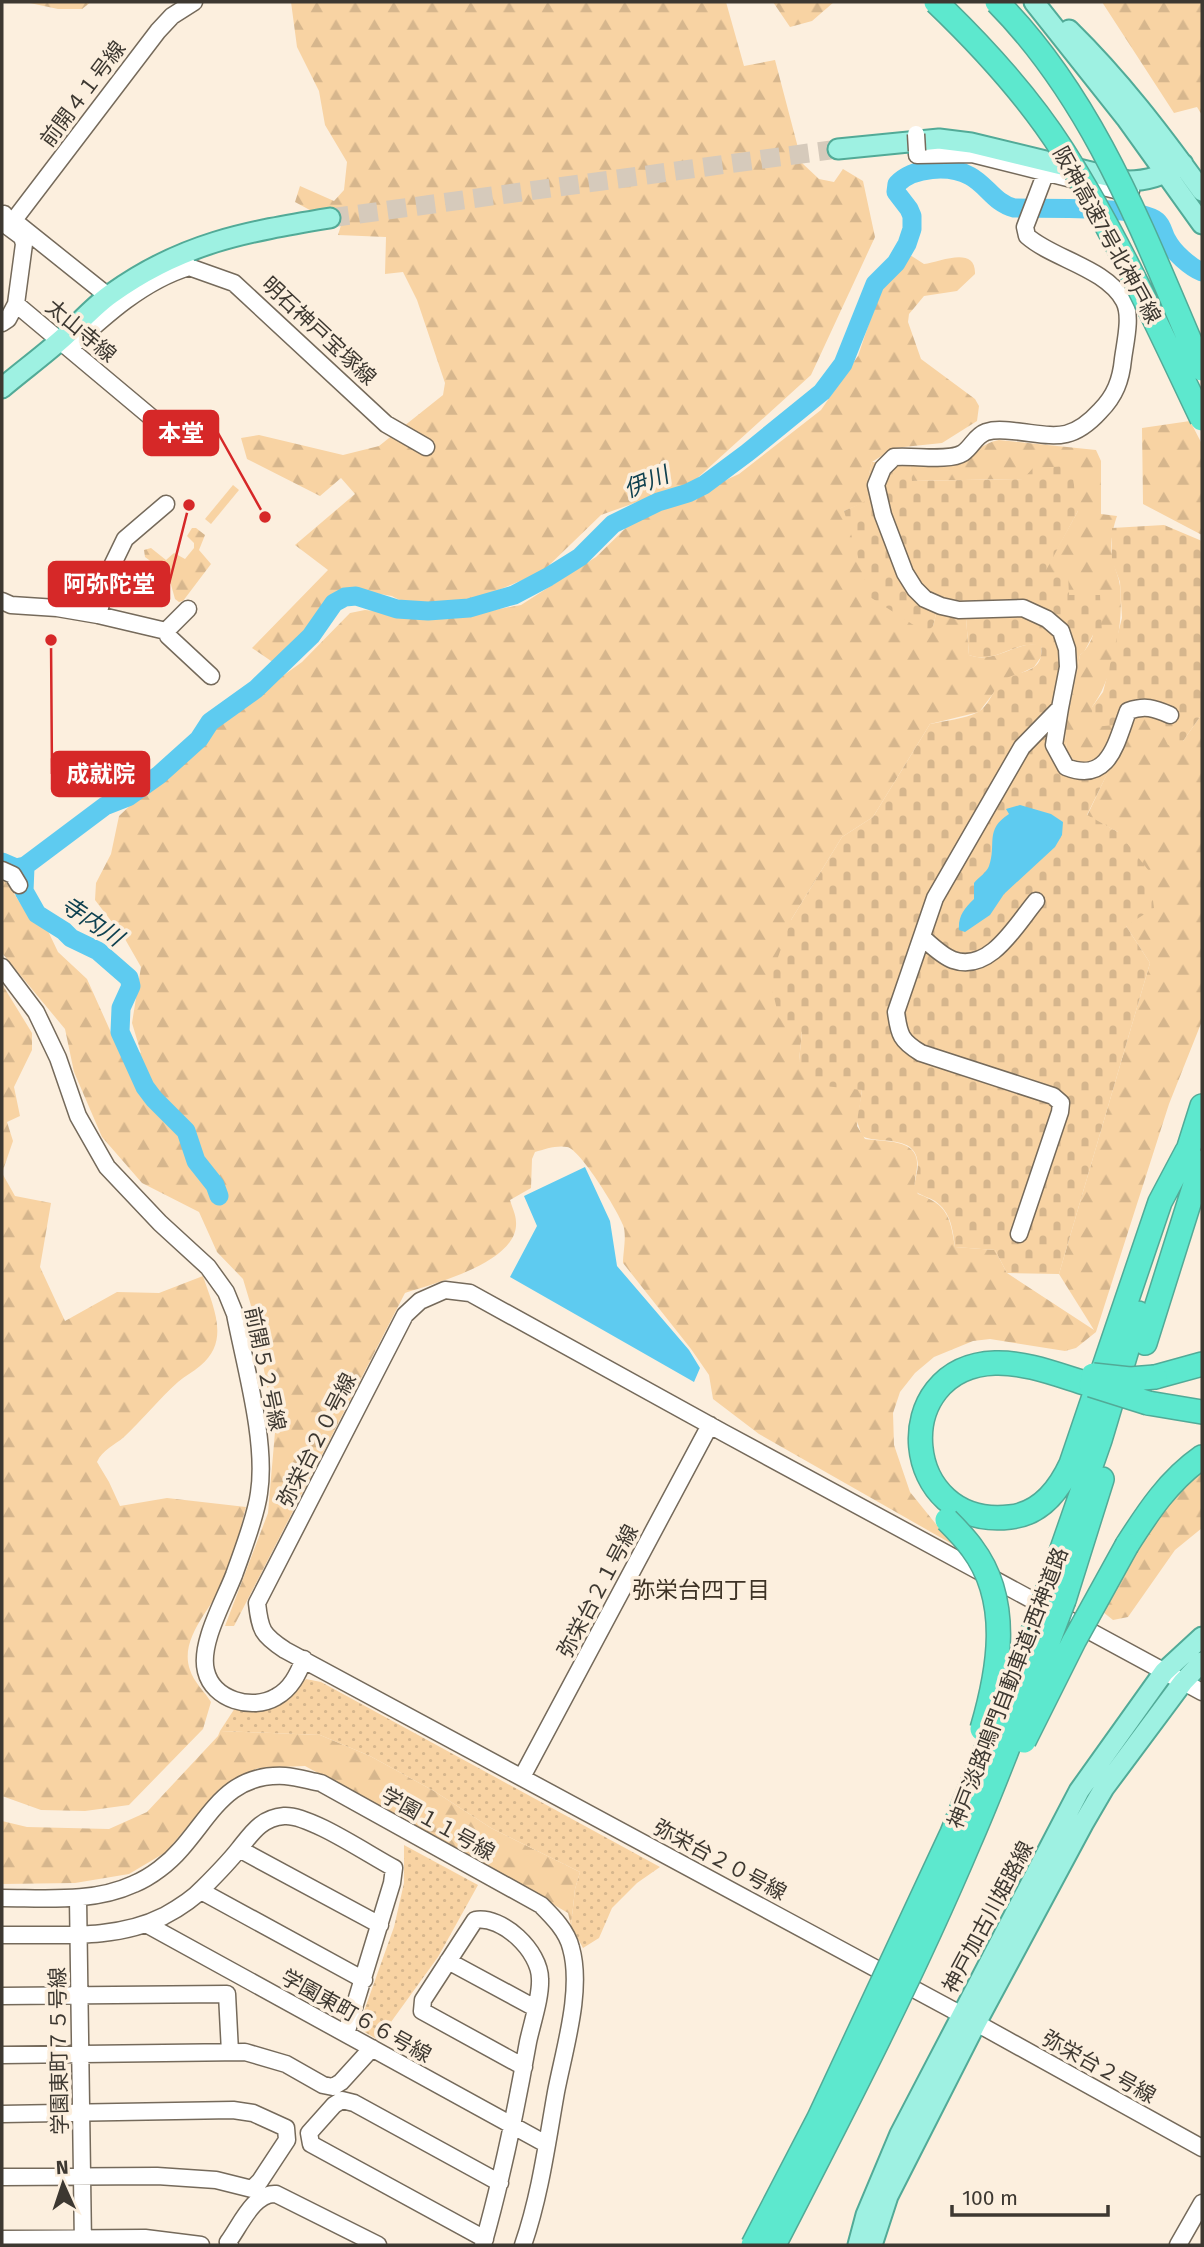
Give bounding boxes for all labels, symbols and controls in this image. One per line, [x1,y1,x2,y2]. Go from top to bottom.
street label: 前開４１号線 [35,36,131,152]
street label: 阪神高速7号北神戸線 [1048,142,1166,328]
street label: 明石神戸宝塚線 [256,271,382,391]
street label: 太山寺線 [40,294,122,368]
callout: 本堂 [144,411,218,455]
text: 本堂 [158,419,204,447]
water label: 伊川 [619,459,675,504]
callout: 阿弥陀堂 [49,562,169,606]
text: 阿弥陀堂 [63,570,155,598]
callout: 成就院 [52,752,149,796]
text: 成就院 [67,760,136,788]
water label: 寺内川 [56,890,131,954]
street label: 前開５２号線 [239,1305,291,1433]
street label: 弥栄台２０号線 [272,1369,362,1511]
street label: 弥栄台２１号線 [552,1520,644,1662]
street label: 神戸淡路鳴門自動車道;西神道路 [942,1544,1074,1832]
district label: 弥栄台四丁目 [632,1576,770,1604]
street label: 学園１１号線 [377,1782,499,1866]
street label: 弥栄台２０号線 [649,1814,791,1906]
street label: 神戸加古川姫路線 [937,1837,1039,1997]
street label: 学園東町６６号線 [276,1964,436,2068]
street label: 学園東町７５号線 [45,1967,73,2135]
street label: 弥栄台２号線 [1038,2025,1160,2109]
north arrow [28,2149,98,2219]
text: N [55,2156,69,2179]
scale bar [952,2174,1108,2218]
text: 100 m [962,2185,1018,2211]

